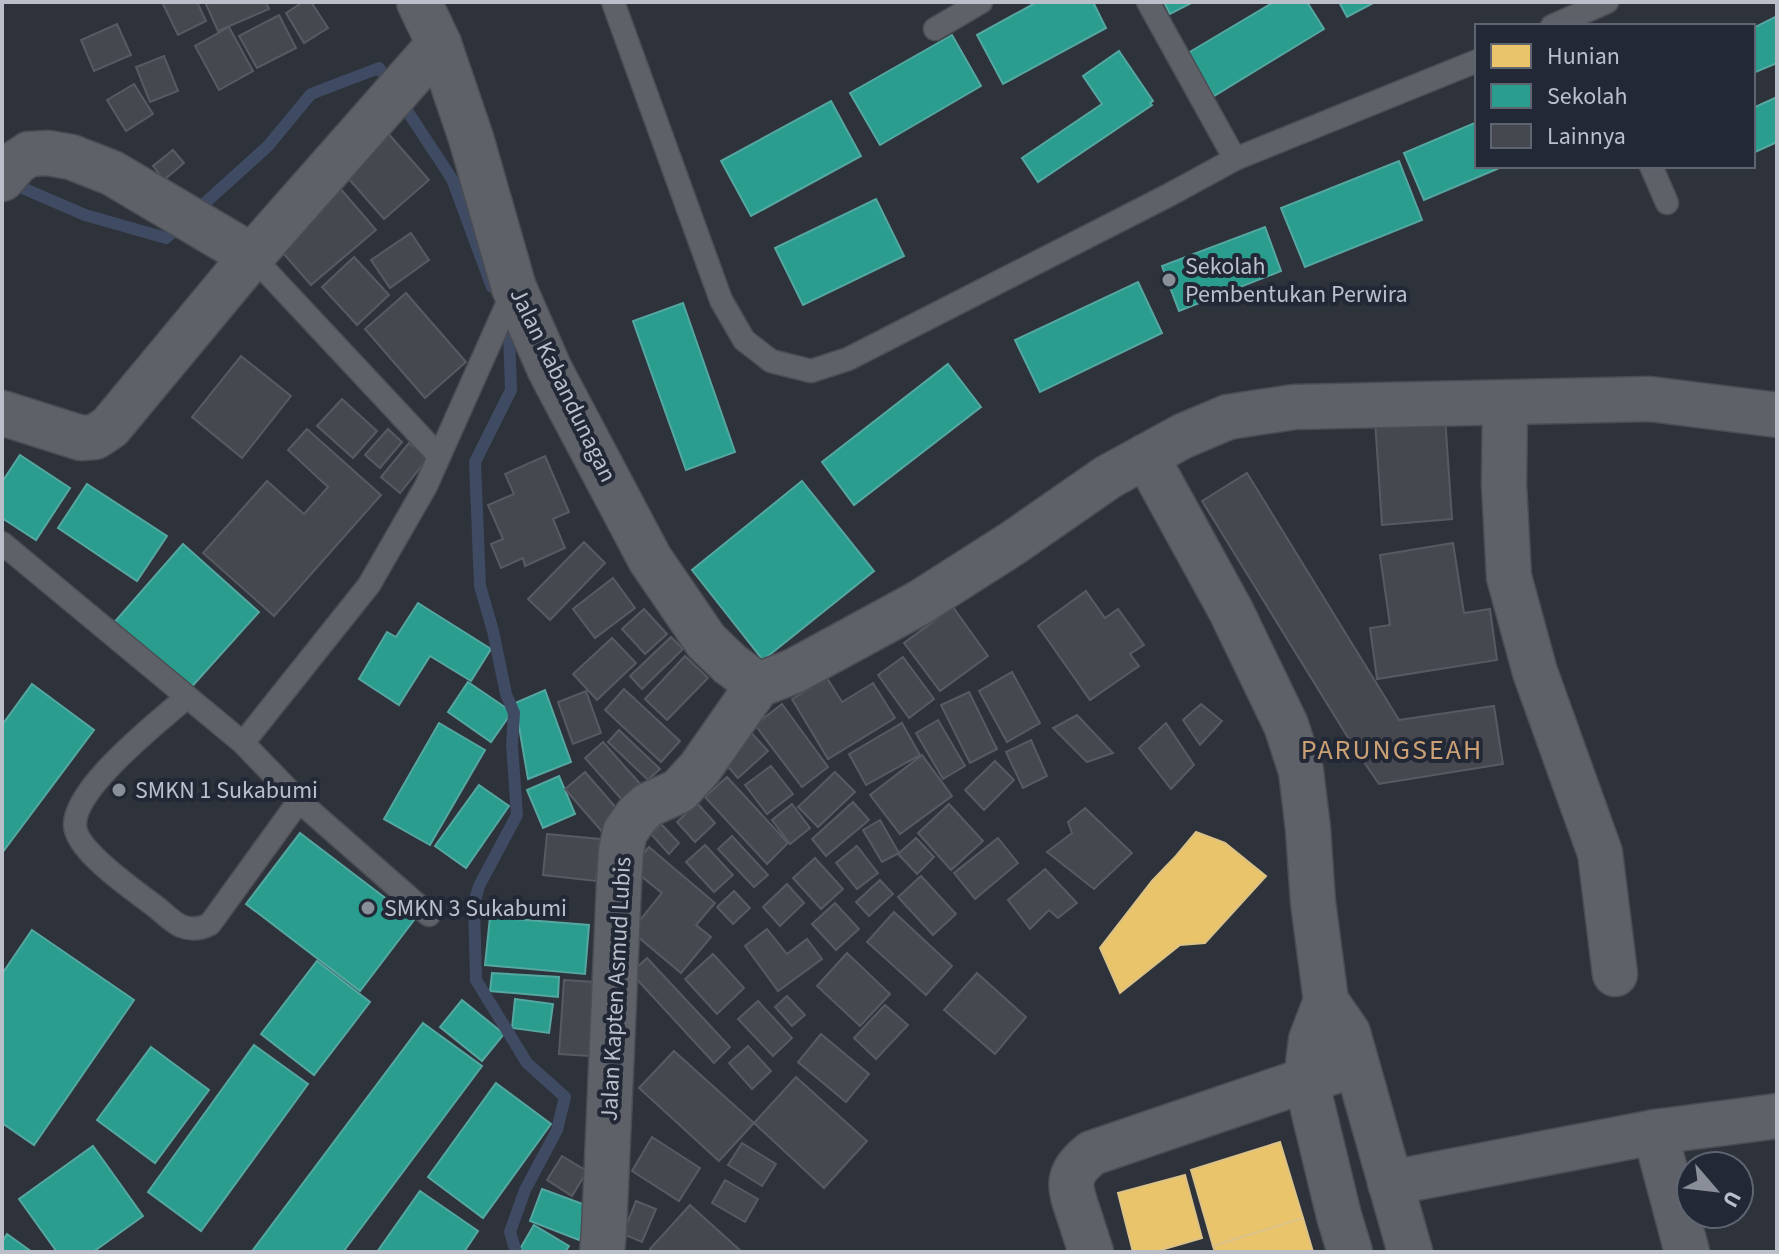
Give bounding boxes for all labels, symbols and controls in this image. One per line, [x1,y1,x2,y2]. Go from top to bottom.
legend [1475,24,1755,168]
text: Hunian [1547,39,1620,74]
text: Sekolah [1547,79,1627,114]
text: Lainnya [1547,119,1626,154]
place label: Sekolah Pembentukan Perwira [1185,249,1408,312]
marker: Sekolah Pembentukan Perwira [1160,271,1178,289]
street label: Jalan Kabandunagan [501,282,625,488]
district label: PARUNGSEAH [1301,730,1483,770]
place label: SMKN 1 Sukabumi [135,773,318,808]
marker: SMKN 1 Sukabumi [110,781,128,799]
street label: Jalan Kapten Asmud Lubis [592,856,640,1122]
place label: SMKN 3 Sukabumi [384,891,567,926]
marker: SMKN 3 Sukabumi [359,899,377,917]
north arrow [1675,1150,1755,1230]
text: U [1714,1185,1749,1213]

